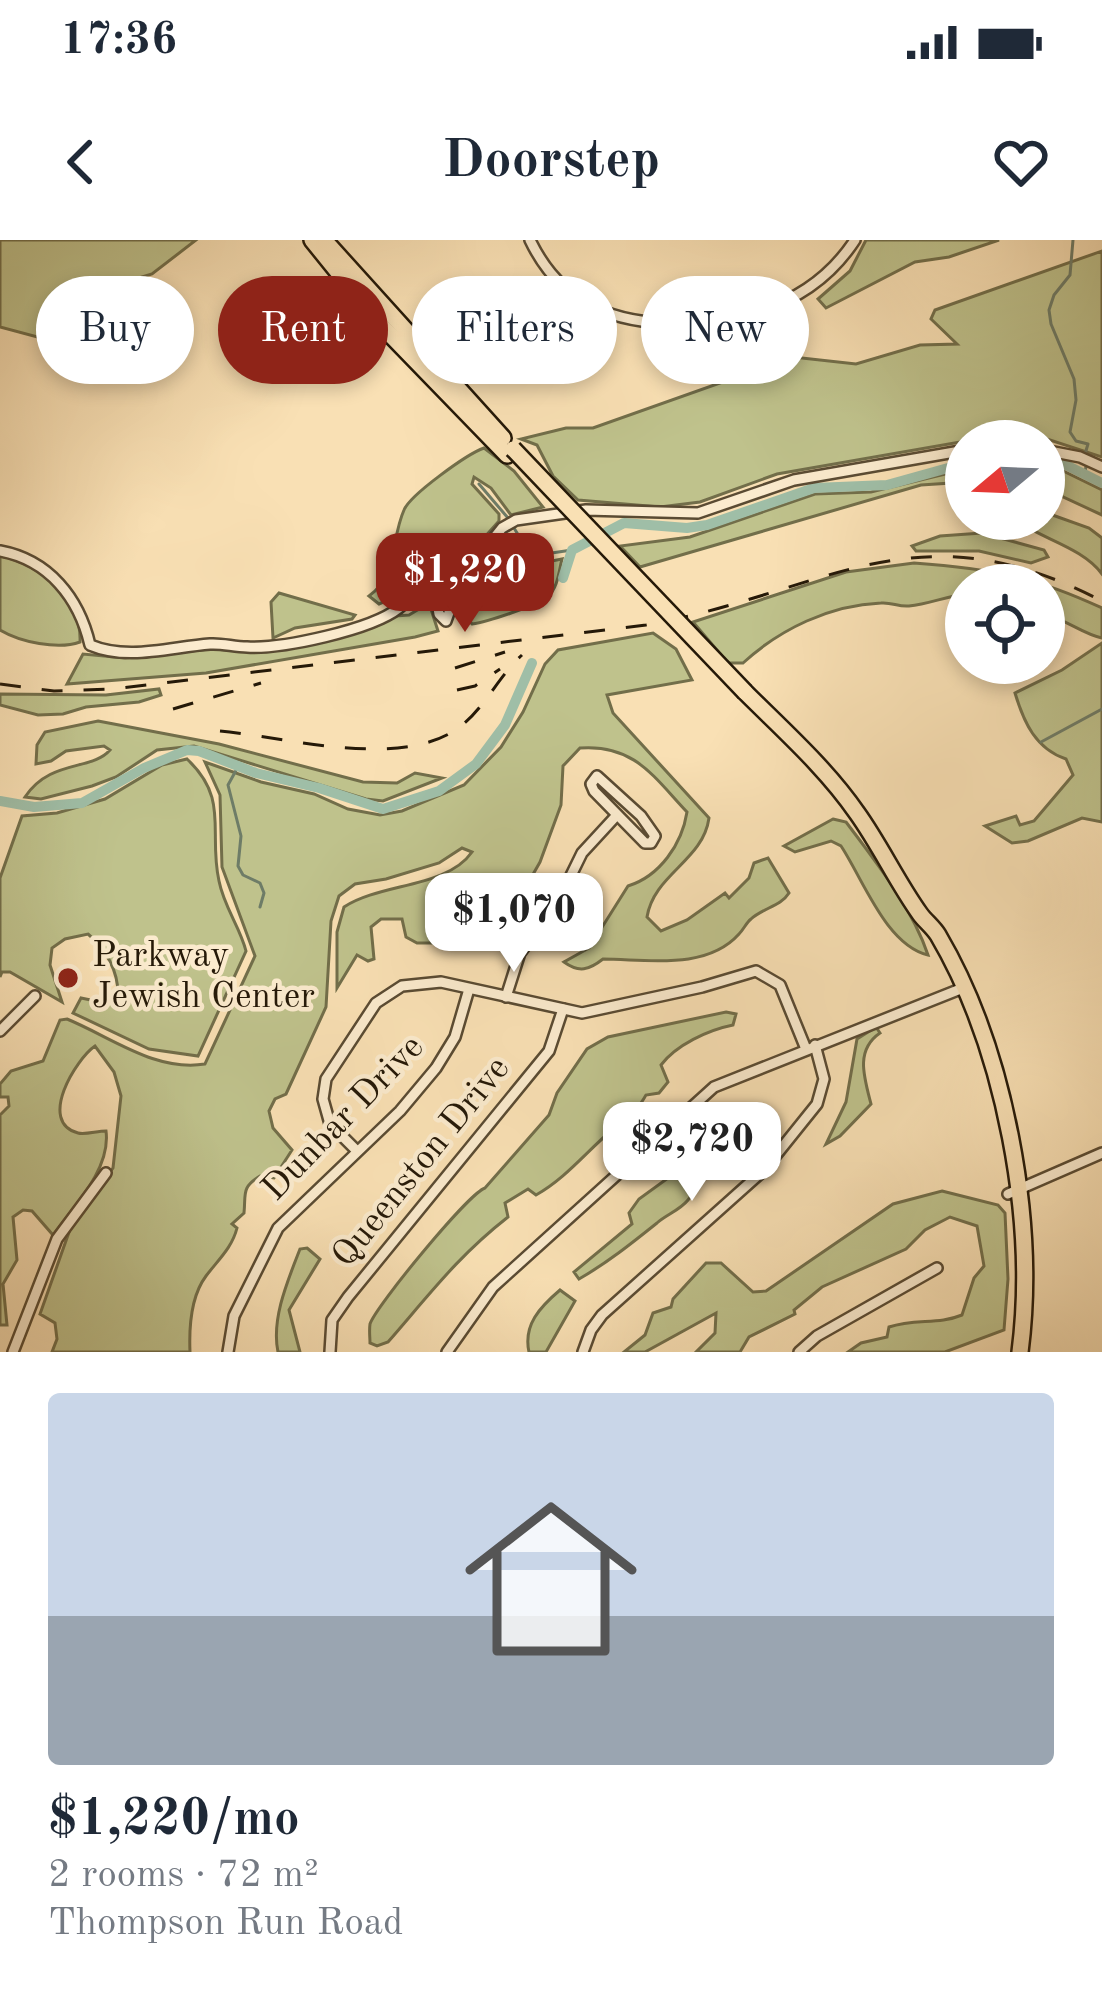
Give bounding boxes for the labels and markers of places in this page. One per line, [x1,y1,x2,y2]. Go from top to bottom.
pin: $1,220 [367,533,563,635]
pin: $1,070 [416,873,612,975]
place label: Parkway Jewish Center [92,939,315,1016]
marker: Parkway Jewish Center [55,965,81,991]
pin: $2,720 [594,1102,790,1204]

